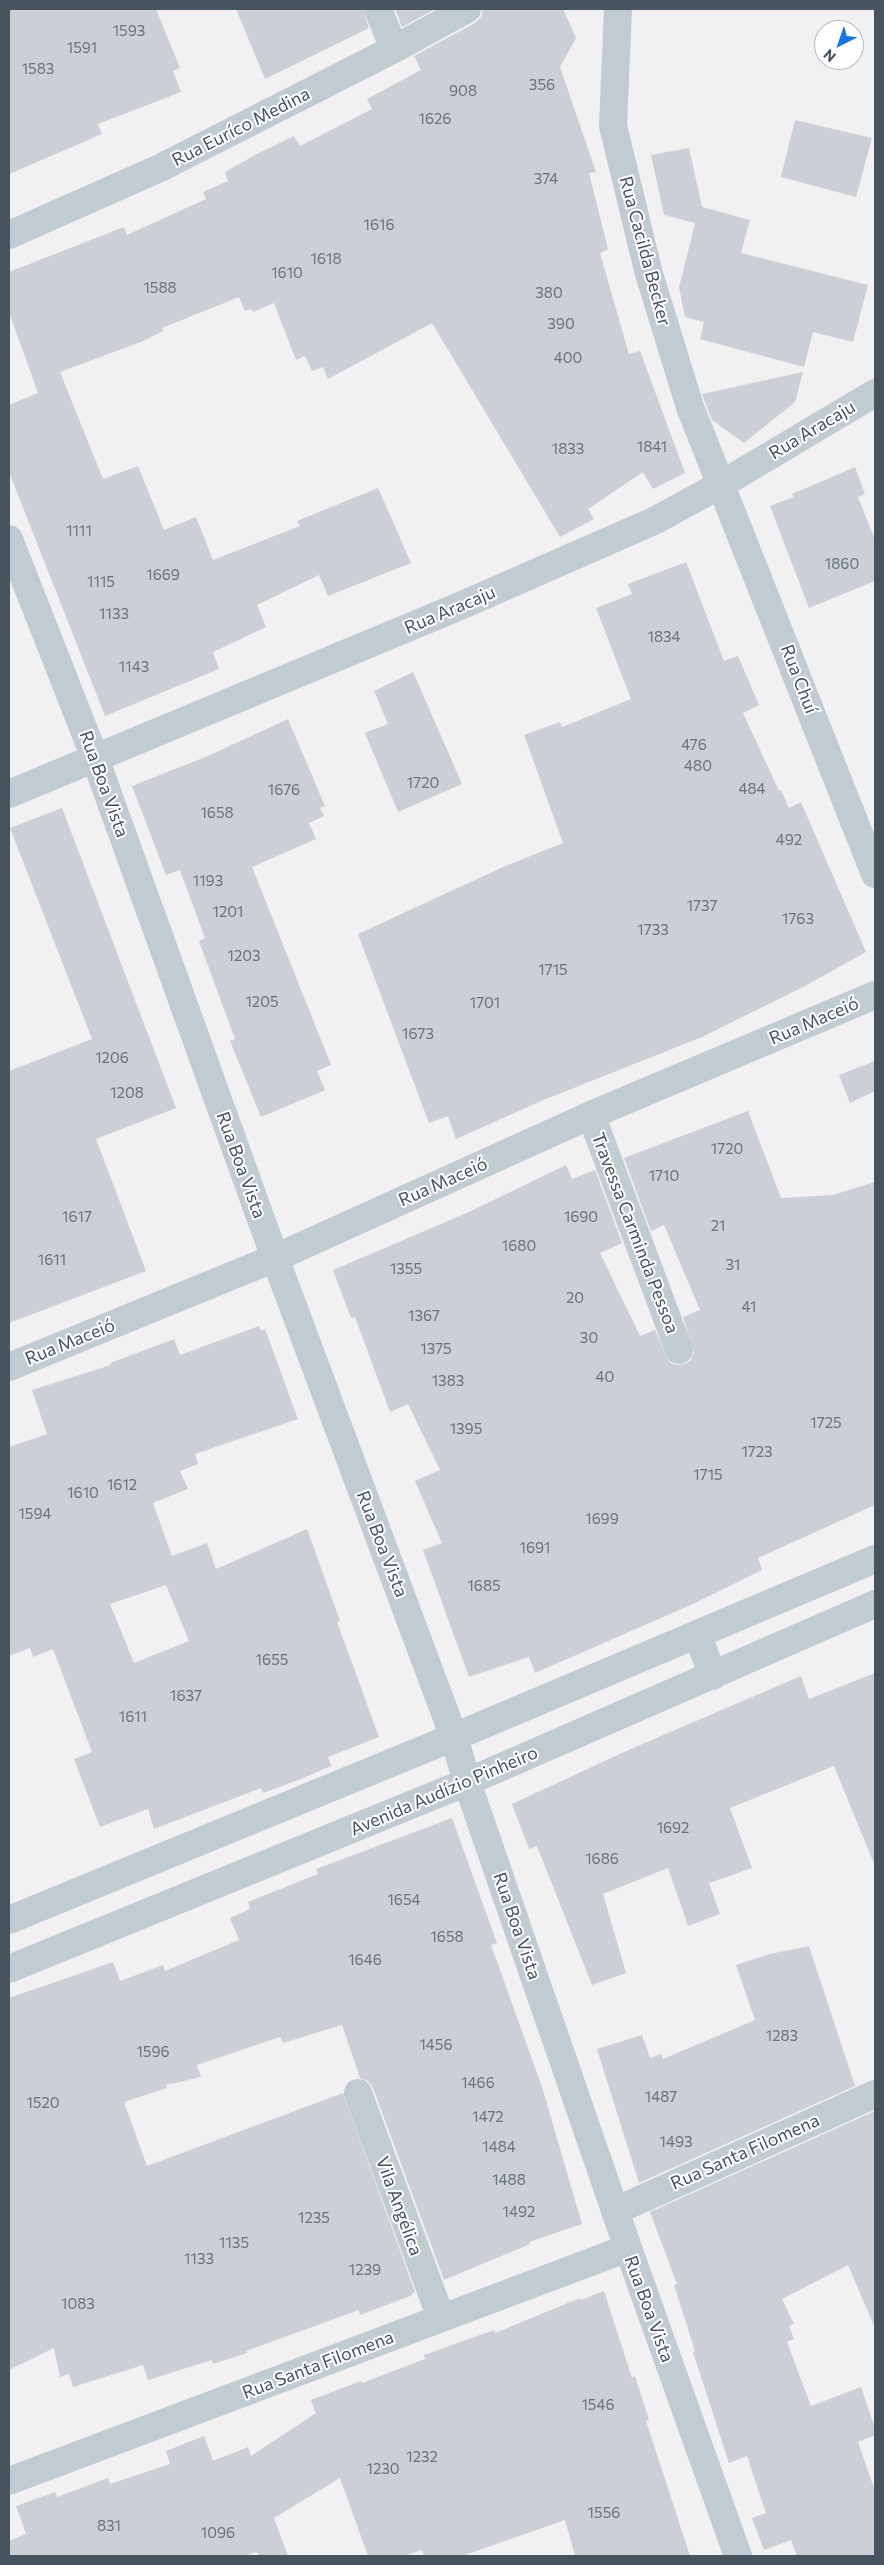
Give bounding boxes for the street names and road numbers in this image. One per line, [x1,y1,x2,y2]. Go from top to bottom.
street label: Rua Euríco Medina [168,83,314,171]
street label: Rua Cacilda Becker [615,174,675,328]
street label: Rua Aracaju [765,396,859,464]
street label: Rua Aracaju [401,581,499,639]
street label: Rua Chuí [776,641,822,717]
street label: Rua Boa Vista [75,728,133,840]
street label: Rua Maceió [766,992,862,1050]
street label: Rua Boa Vista [212,1109,270,1221]
street label: Travessa Carminda Pessoa [587,1129,683,1337]
street label: Rua Maceió [395,1153,491,1211]
street label: Rua Maceió [22,1314,118,1370]
street label: Rua Boa Vista [352,1488,412,1600]
street label: Avenida Audízio Pinheiro [347,1742,541,1840]
street label: Rua Boa Vista [489,1870,545,1982]
street label: Rua Santa Filomena [667,2109,823,2195]
street label: Vila Angélica [371,2154,427,2258]
street label: Rua Boa Vista [620,2253,678,2365]
street label: Rua Santa Filomena [239,2326,397,2404]

